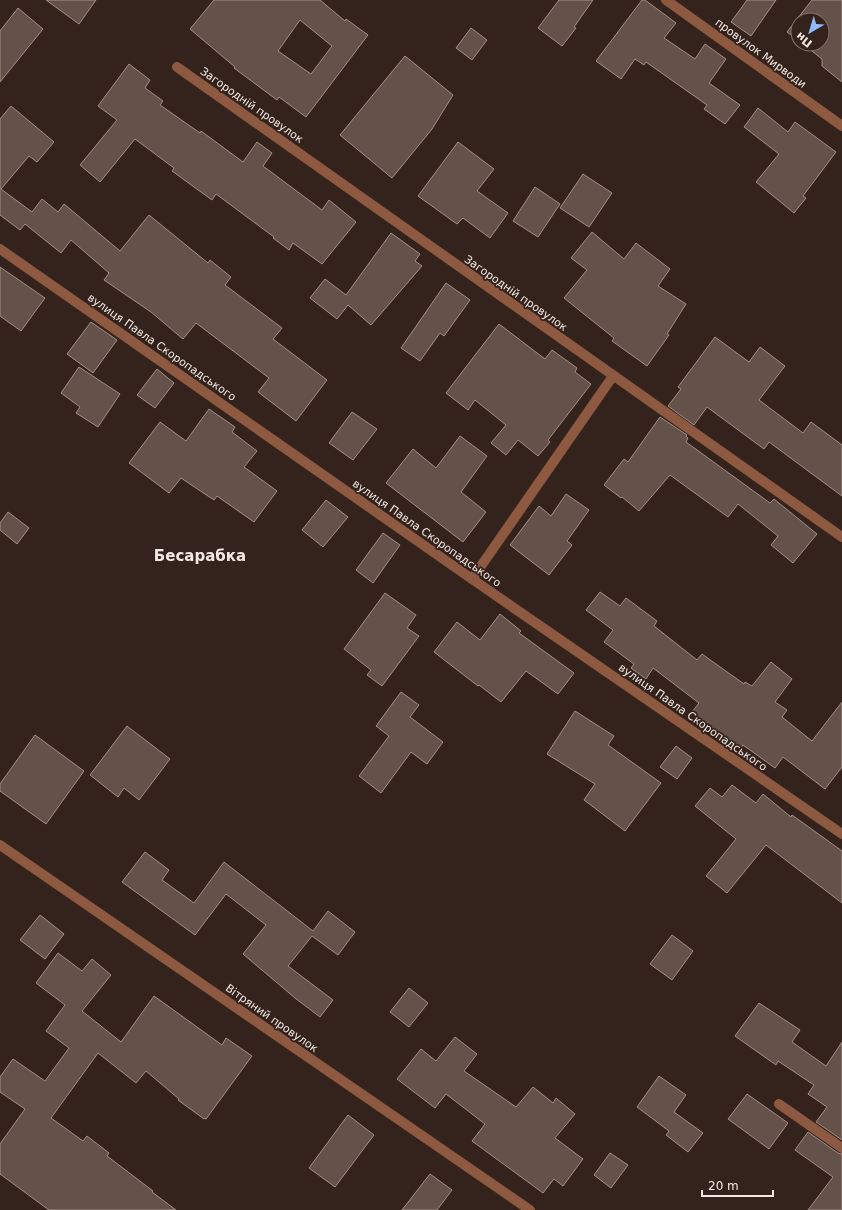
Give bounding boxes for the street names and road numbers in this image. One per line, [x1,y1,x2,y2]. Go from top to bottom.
street label: провулок Мирводи [713,16,809,91]
street label: Загородній провулок [198,65,306,146]
street label: Загородній провулок [462,253,570,334]
street label: вулиця Павла Скоропадського [85,291,239,404]
street label: вулиця Павла Скоропадського [350,477,504,590]
street label: вулиця Павла Скоропадського [616,661,770,774]
street label: Вітряний провулок [223,982,321,1055]

